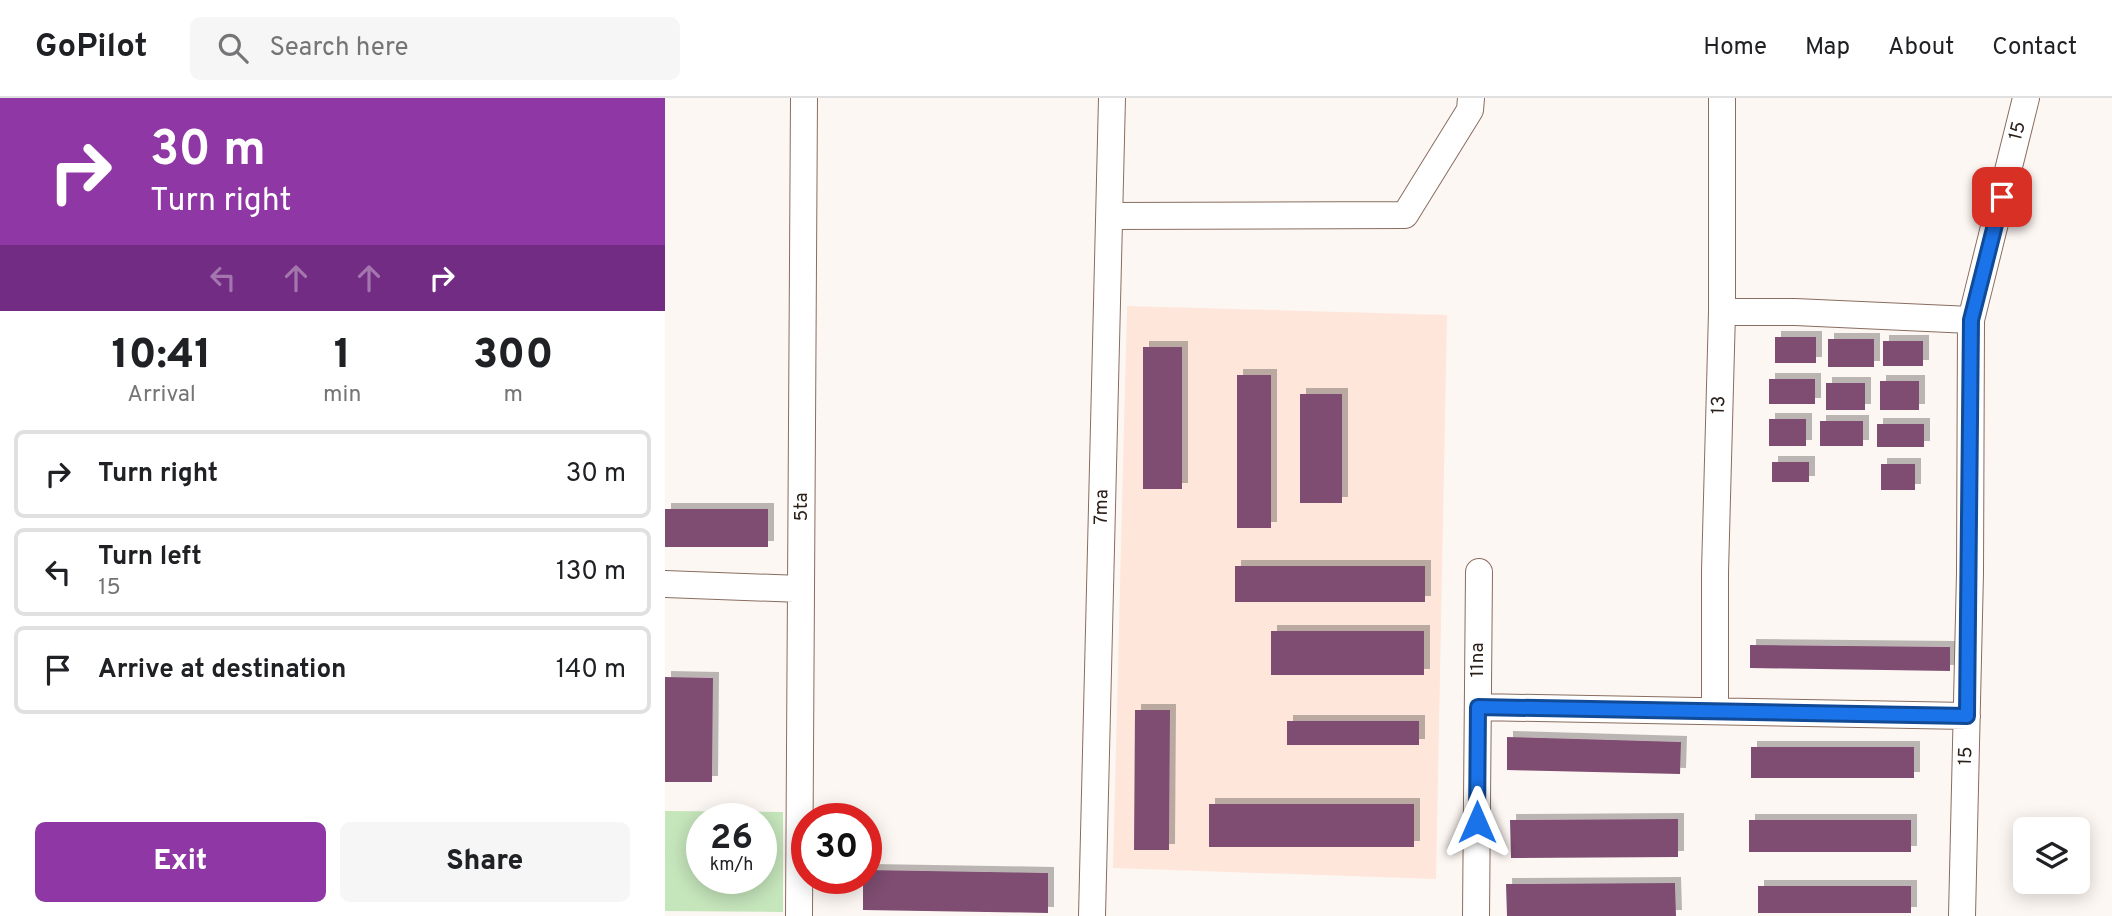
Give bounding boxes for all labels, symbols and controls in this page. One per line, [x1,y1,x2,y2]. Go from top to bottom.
search box [190,17,680,80]
text: GoPilot [35,27,148,69]
icon: search [214,29,252,67]
text: Search here [270,32,408,65]
text: Home [1703,33,1767,63]
text: Map [1805,33,1850,63]
text: About [1888,33,1954,63]
text: Contact [1992,33,2077,63]
street label: 15 [2004,119,2032,143]
text: 30 m [150,121,266,183]
icon: right [35,126,126,217]
pin [1972,167,2032,227]
icon: arrive [1983,178,2021,216]
text: Turn right [150,182,292,222]
icon: left [204,259,242,297]
icon: ahead [277,259,315,297]
icon: ahead [350,259,388,297]
icon: right [423,259,461,297]
text: 10:41 [112,330,212,383]
text: 1 [334,330,351,383]
text: 300 [473,330,553,383]
text: Arrival [127,381,196,410]
text: min [323,381,361,410]
text: m [503,381,523,410]
street label: 13 [1707,395,1731,415]
icon: right [39,455,77,493]
text: Turn right [98,458,218,491]
text: 30 m [566,458,626,491]
street label: 7ma [1090,489,1114,525]
street label: 5ta [790,493,814,521]
text: Turn left [98,541,202,574]
icon: left [39,553,77,591]
text: 130 m [556,556,626,589]
text: 15 [98,574,121,603]
street label: 11na [1466,643,1490,677]
icon: arrive [39,651,77,689]
text: Arrive at destination [98,654,346,687]
text: 140 m [556,654,626,687]
street label: 15 [1954,746,1978,766]
position arrow [1440,785,1514,859]
speed limit sign: 30 [791,803,882,894]
text: 26 [710,817,753,861]
map controls [2013,817,2090,894]
button: layers [2013,817,2090,894]
button: Exit [35,822,326,902]
button: Share [340,822,630,902]
text: km/h [710,854,753,877]

